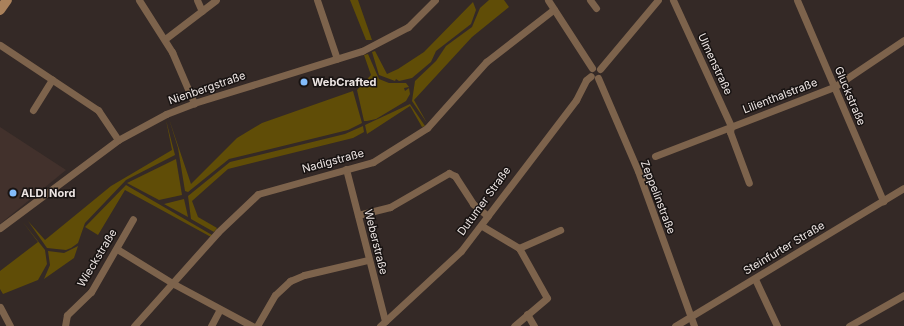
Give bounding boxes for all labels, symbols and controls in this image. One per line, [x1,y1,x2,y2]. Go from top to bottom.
street label: Ulmenstraße [695,31,735,97]
street label: Gluckstraße [832,65,868,127]
street label: Nienbergstraße [167,69,247,107]
place label: WebCrafted [312,75,377,89]
street label: Lilienthalstraße [741,76,819,116]
marker: WebCrafted [299,77,309,87]
street label: Nadigstraße [301,146,365,176]
street label: Zeppelinstraße [638,158,678,236]
street label: Dutumer Straße [455,164,513,238]
place label: ALDI Nord [21,186,75,200]
marker: ALDI Nord [8,188,18,198]
street label: Weberstraße [362,208,390,276]
street label: Steinfurter Straße [741,219,827,277]
street label: Wieckstraße [75,227,119,289]

